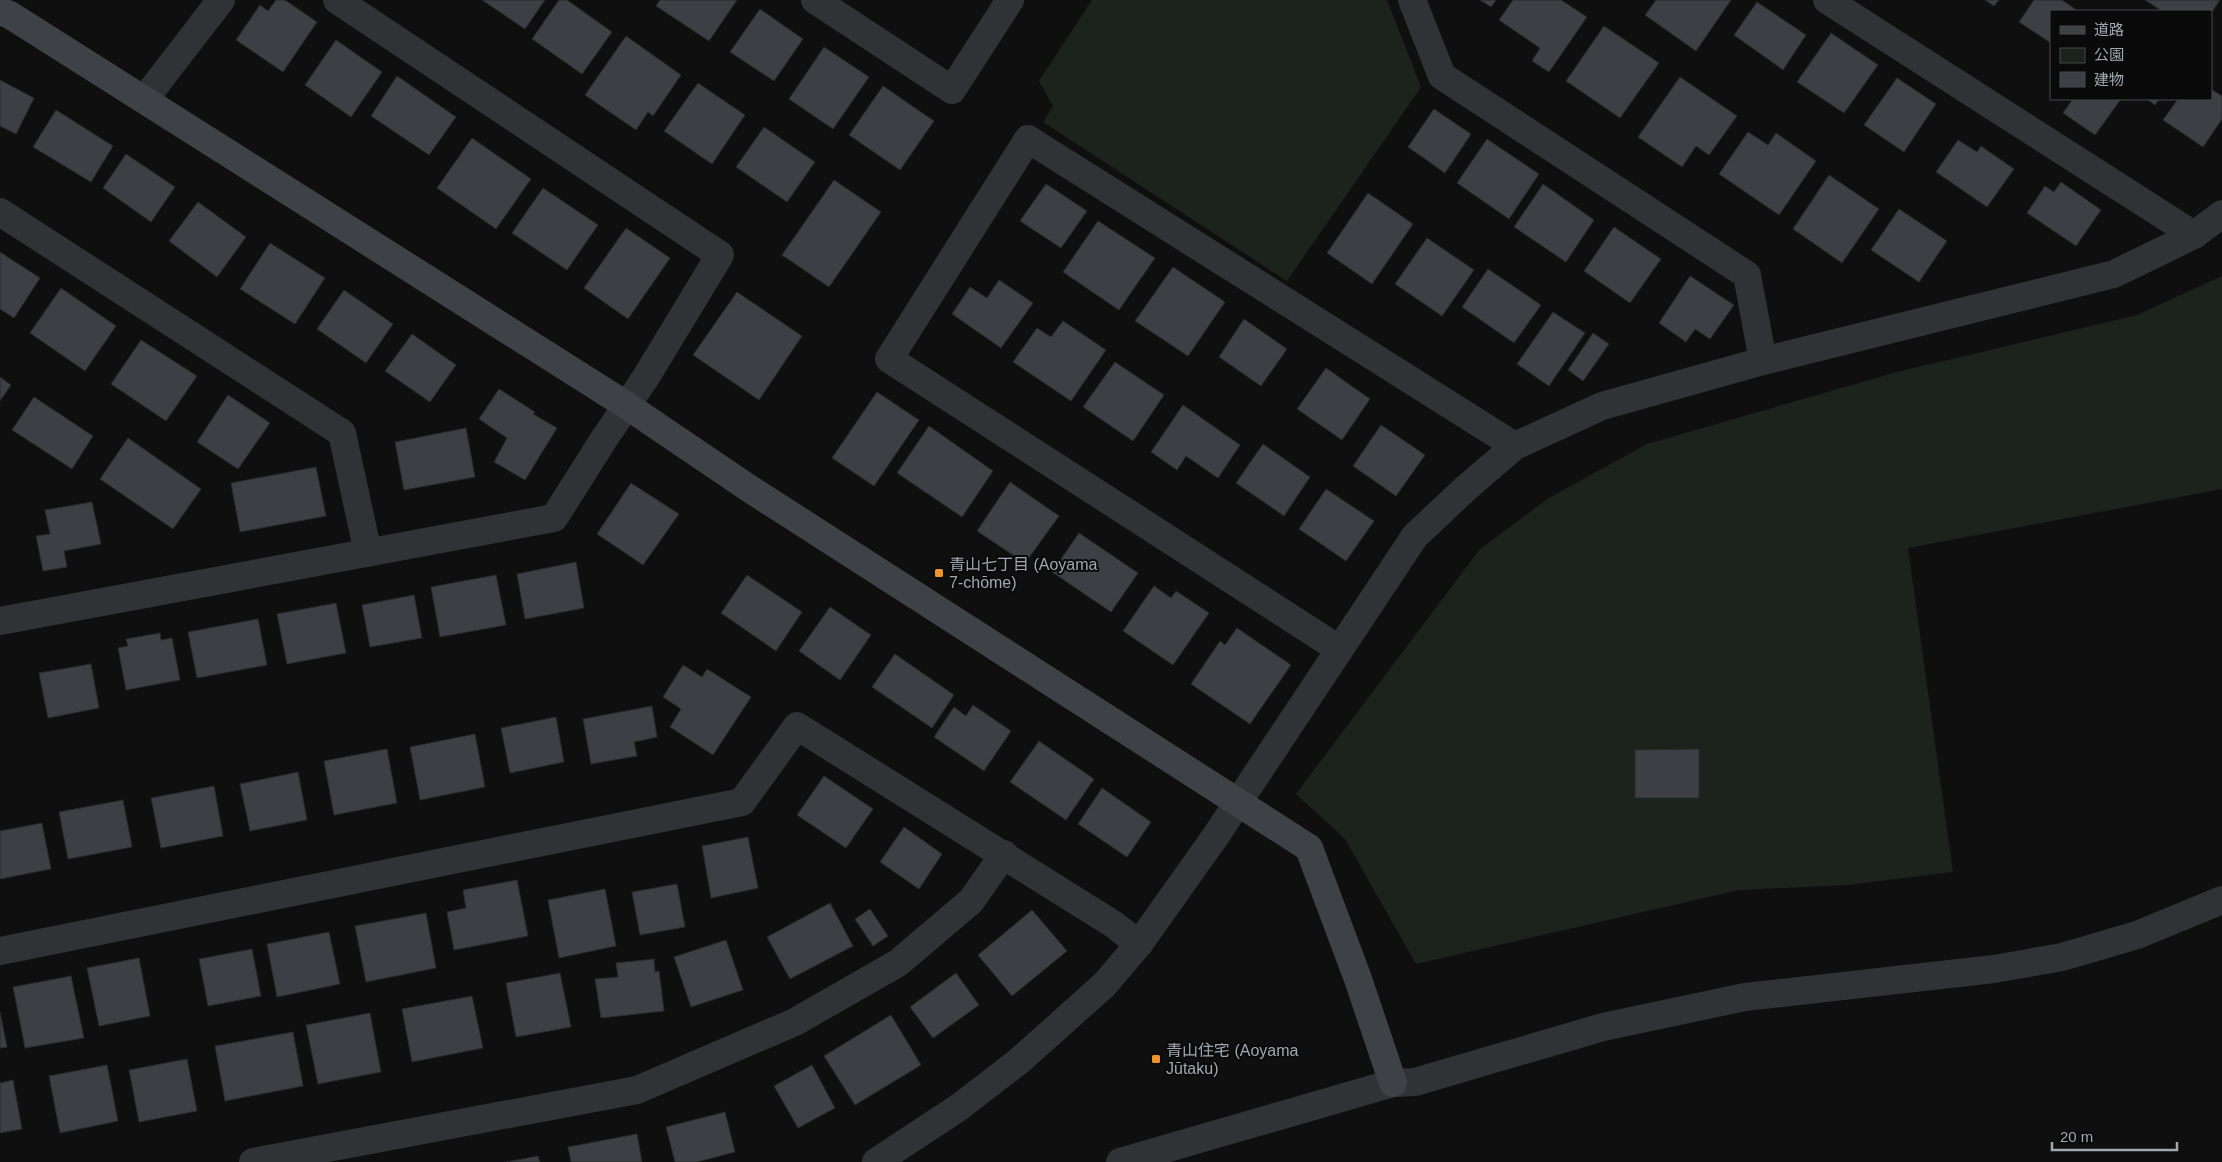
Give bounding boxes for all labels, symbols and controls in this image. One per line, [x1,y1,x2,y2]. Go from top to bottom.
legend [2050,10,2212,100]
text: 道路 [2094,21,2124,38]
text: 公園 [2094,46,2124,63]
text: 建物 [2094,71,2124,88]
place label: 青山七丁目 (Aoyama 7-chōme) [949,556,1098,591]
marker: 青山七丁目 (Aoyama 7-chōme) [933,567,945,579]
place label: 青山住宅 (Aoyama Jūtaku) [1166,1042,1299,1077]
marker: 青山住宅 (Aoyama Jūtaku) [1150,1053,1162,1065]
scale bar [2052,1120,2177,1152]
text: 20 m [2060,1128,2093,1145]

